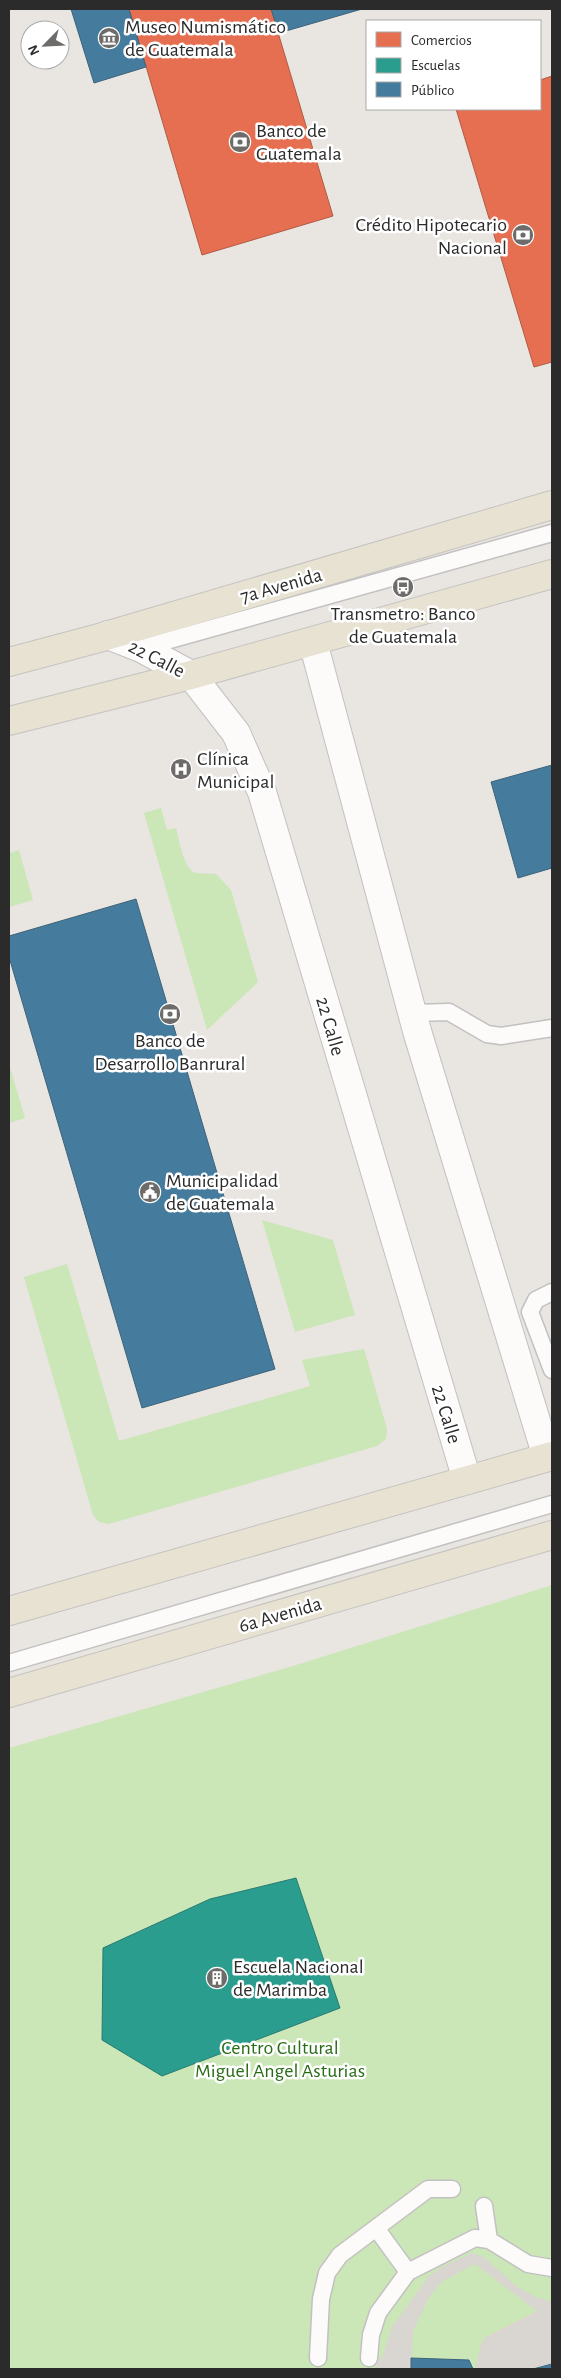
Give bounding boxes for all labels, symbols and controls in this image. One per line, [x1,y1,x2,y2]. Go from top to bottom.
place label: Museo Numismático de Guatemala [125,17,286,60]
north arrow [20,20,70,70]
legend [366,20,541,110]
museum icon: Museo Numismático de Guatemala [97,26,121,50]
text: Comercios [411,33,472,48]
text: N [26,43,42,57]
text: Escuelas [411,58,460,73]
text: Público [411,83,454,98]
place label: Banco de Guatemala [256,121,342,164]
bank icon: Banco de Guatemala [228,130,252,154]
place label: Crédito Hipotecario Nacional [355,215,507,258]
bank icon: Crédito Hipotecario Nacional [511,223,535,247]
street label: 7a Avenida [238,565,325,607]
bus stop icon: Transmetro: Banco de Guatemala [391,575,415,599]
place label: Transmetro: Banco de Guatemala [331,604,475,647]
street label: 22 Calle [125,636,188,681]
place label: Clínica Municipal [197,749,274,792]
hospital icon: Clínica Municipal [169,757,193,781]
street label: 22 Calle [312,995,348,1058]
bank icon: Banco de Desarrollo Banrural [158,1002,182,1026]
place label: Banco de Desarrollo Banrural [94,1031,246,1074]
place label: Municipalidad de Guatemala [166,1171,278,1214]
public building icon: Municipalidad de Guatemala [138,1180,162,1204]
street label: 22 Calle [428,1383,464,1446]
street label: 6a Avenida [237,1594,324,1636]
place label: Escuela Nacional de Marimba [233,1957,364,2000]
building icon: Escuela Nacional de Marimba [205,1966,229,1990]
park label: Centro Cultural Miguel Angel Asturias [195,2038,365,2081]

